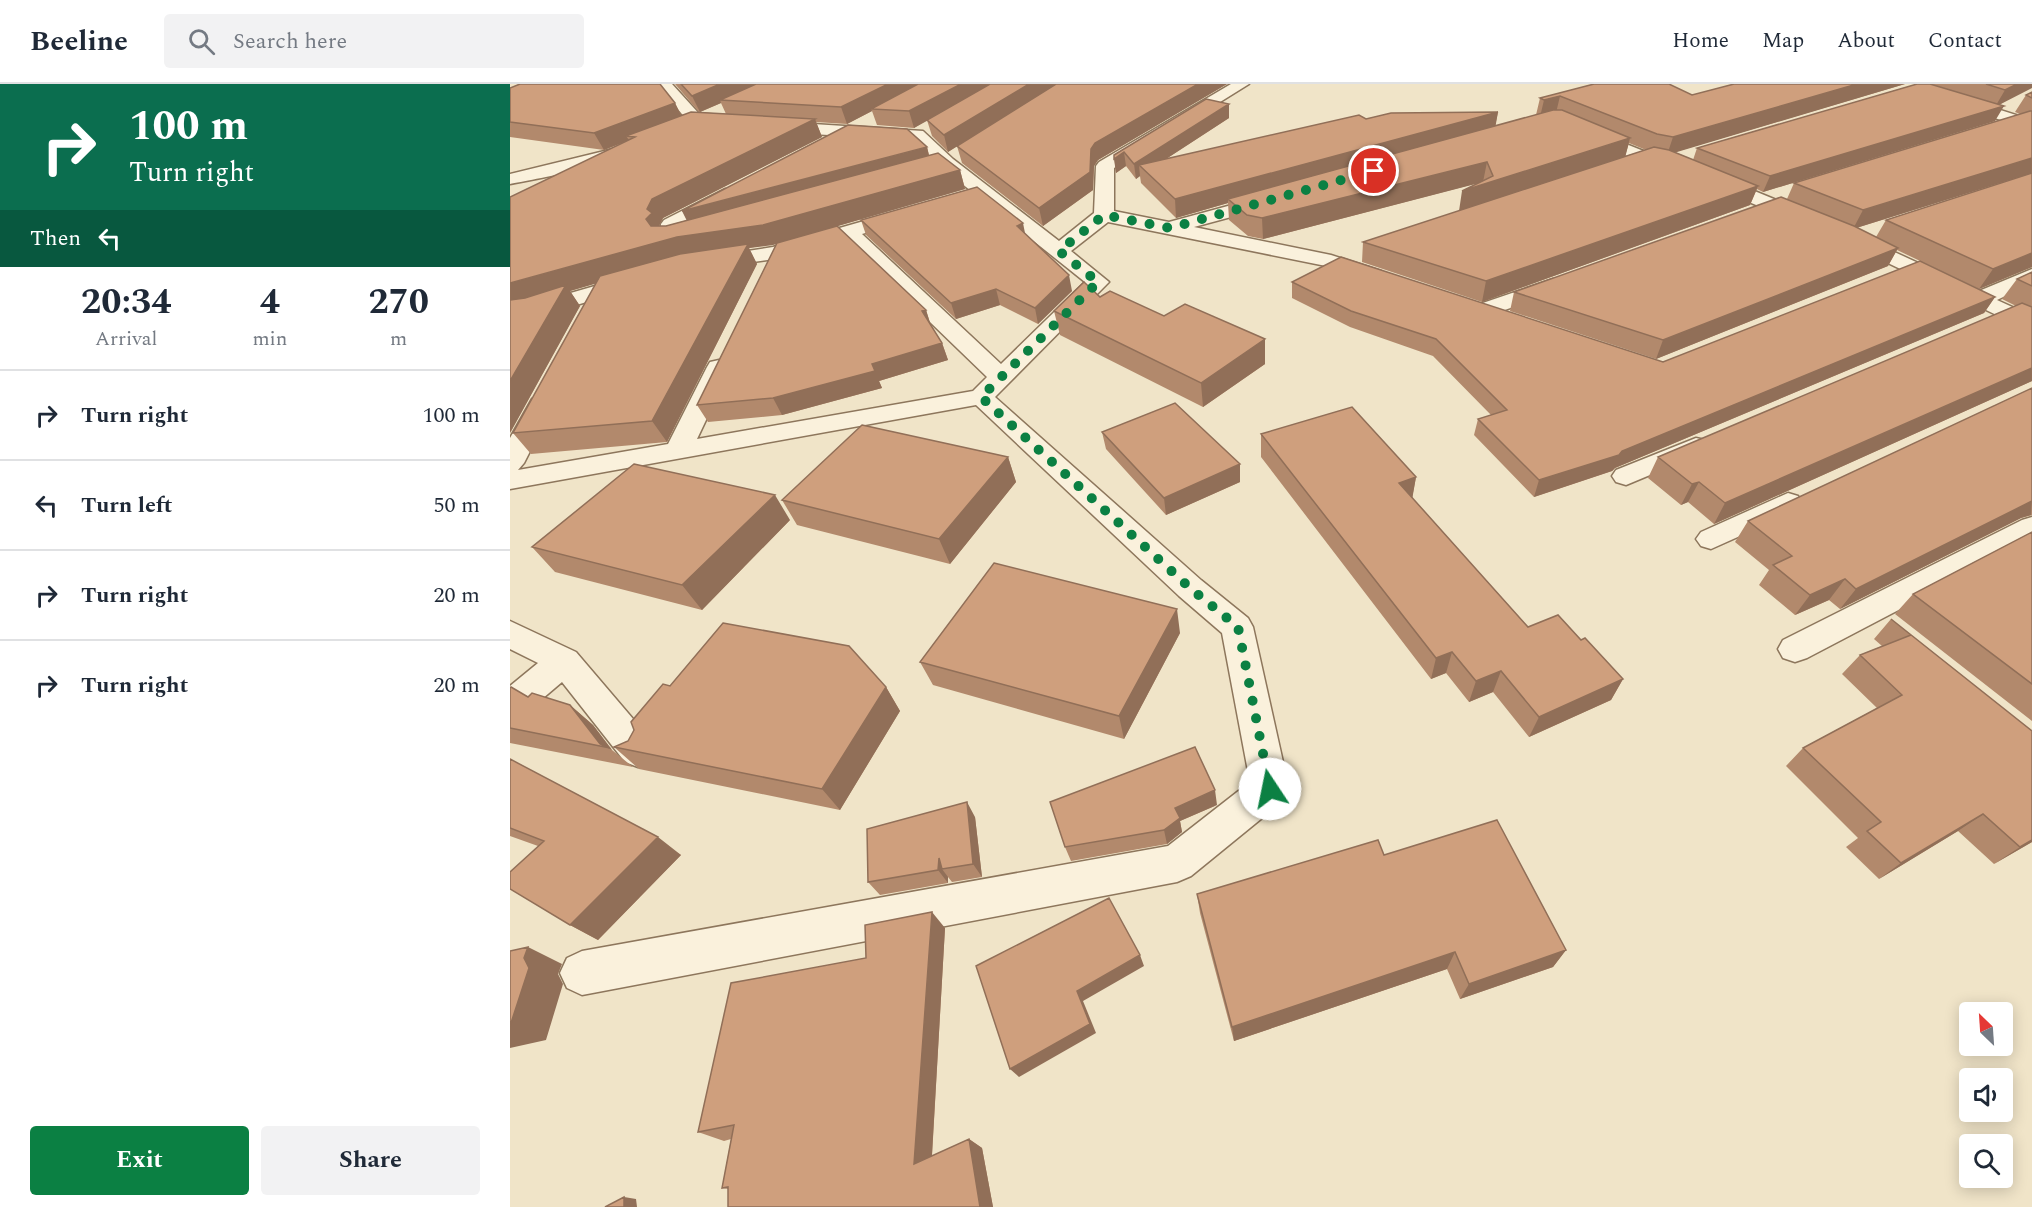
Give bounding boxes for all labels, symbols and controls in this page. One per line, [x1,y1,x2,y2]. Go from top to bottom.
search box [164,14,584,68]
text: Beeline [30,20,128,63]
icon: search [185,25,218,58]
text: Search here [233,25,347,58]
text: Home [1672,25,1729,57]
text: Map [1762,25,1804,57]
text: About [1837,25,1895,57]
text: Contact [1928,25,2002,57]
text: 100 m [129,95,248,158]
icon: right [30,108,108,186]
pin [1348,145,1399,196]
text: Turn right [129,152,254,194]
icon: arrive [1357,154,1390,187]
text: Then [30,222,81,255]
icon: left [93,222,126,255]
text: 20:34 [81,275,171,330]
text: 4 [260,275,280,330]
text: 270 [368,275,429,330]
text: Arrival [95,324,157,354]
text: min [252,324,287,354]
text: m [390,324,407,354]
icon: right [30,399,63,432]
text: Turn right [81,399,188,432]
text: 100 m [423,399,480,432]
icon: left [30,489,63,522]
text: Turn left [81,489,173,522]
text: 50 m [434,489,480,522]
icon: right [30,579,63,612]
text: Turn right [81,579,188,612]
text: 20 m [434,579,480,612]
icon: right [30,669,63,702]
text: Turn right [81,669,188,702]
text: 20 m [434,669,480,702]
position arrow [1238,757,1302,821]
north arrow [1959,1002,2013,1056]
map controls [1959,1002,2013,1188]
button: sound [1959,1068,2013,1122]
button: Exit [30,1126,249,1195]
button: Share [261,1126,480,1195]
button: search [1959,1134,2013,1188]

